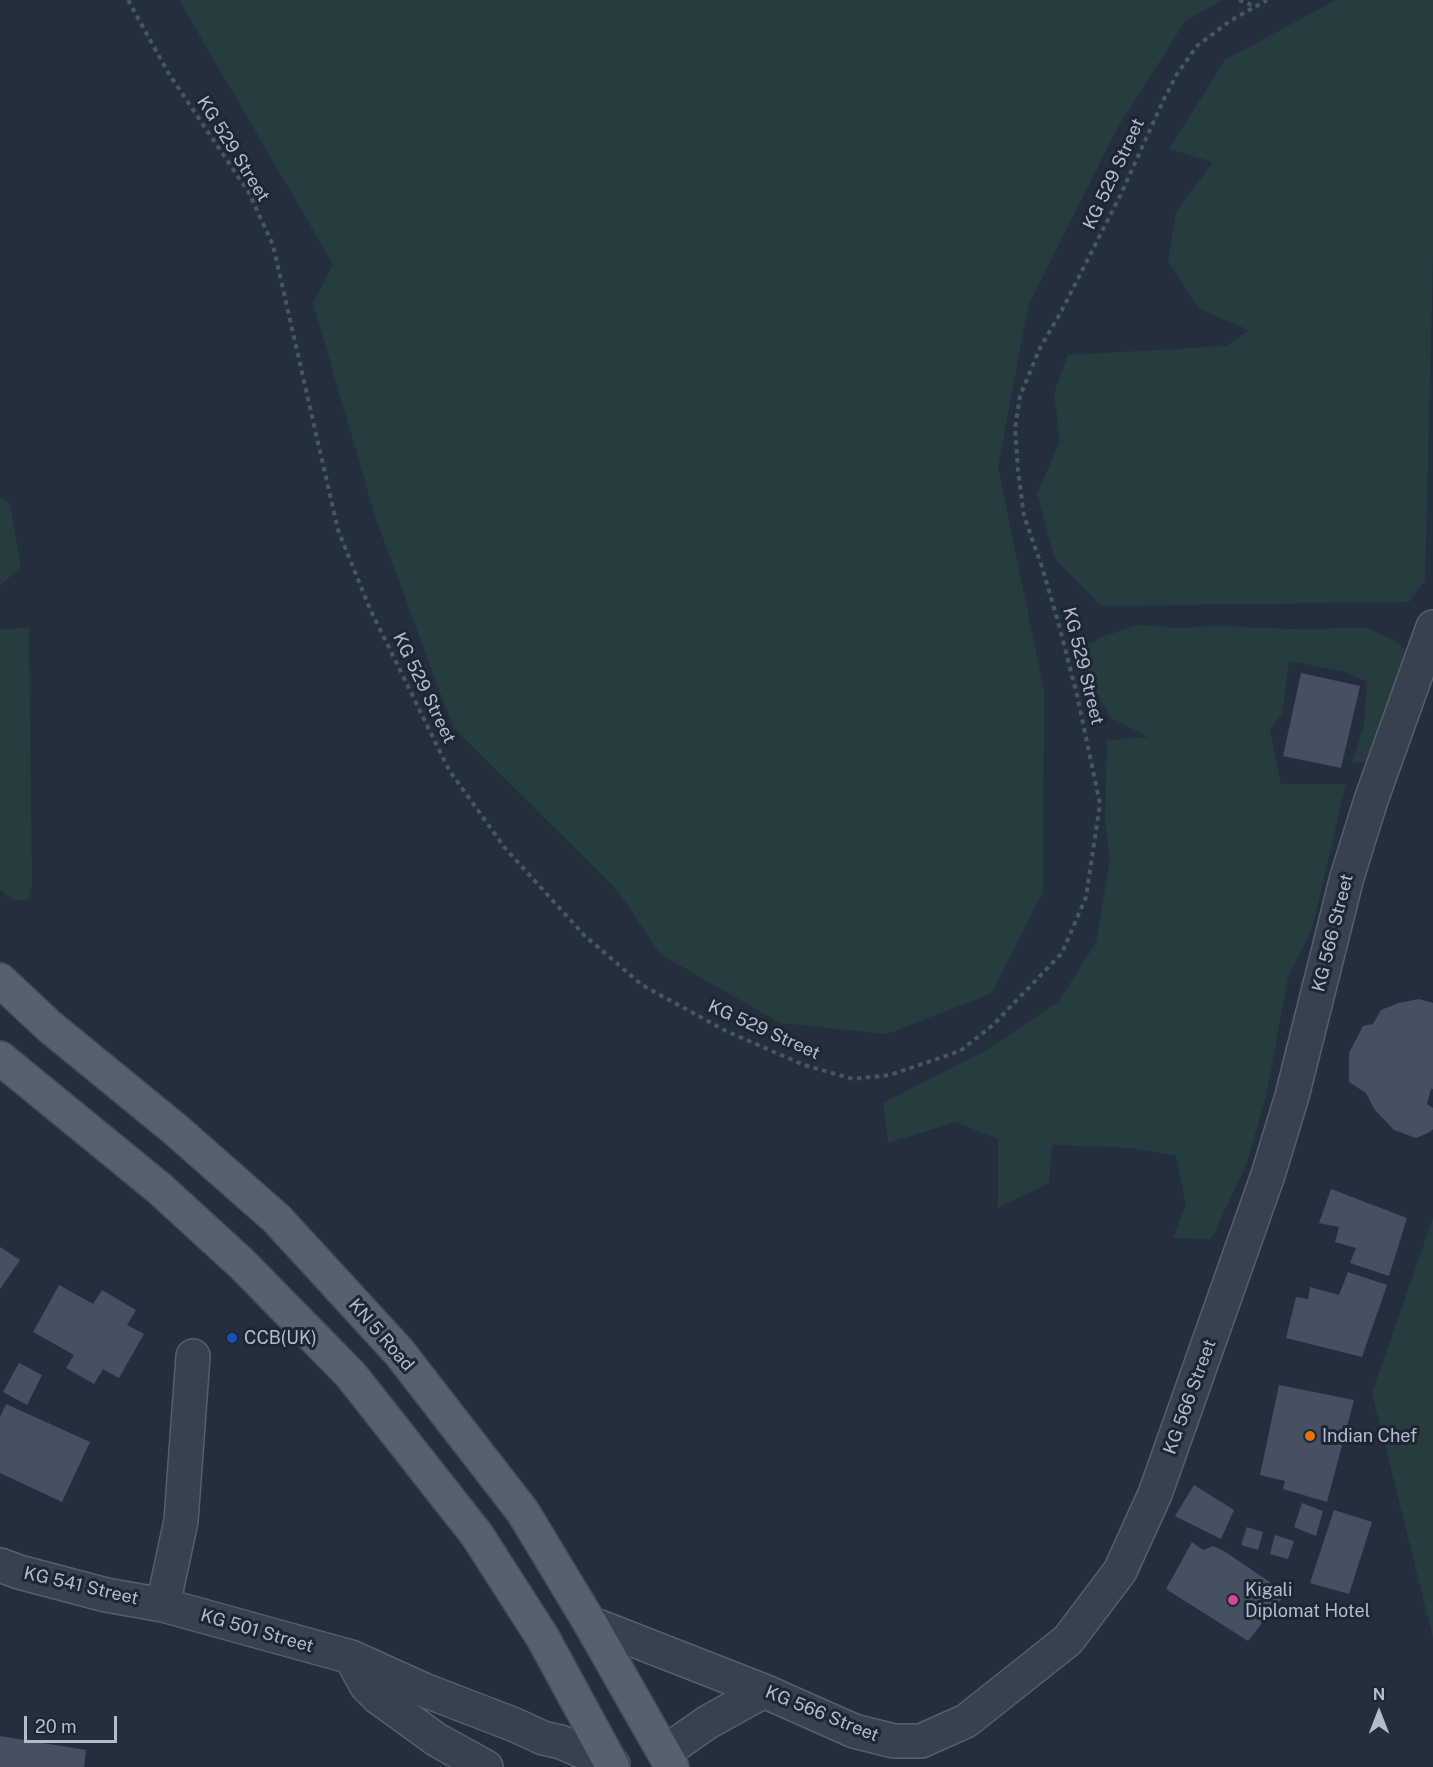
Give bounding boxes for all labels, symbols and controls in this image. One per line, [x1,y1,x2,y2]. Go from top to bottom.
street label: KG 529 Street [192,92,274,206]
street label: KG 529 Street [1079,115,1149,233]
street label: KG 529 Street [1058,605,1108,727]
street label: KG 529 Street [388,629,460,747]
street label: KG 566 Street [1308,872,1358,994]
street label: KG 529 Street [705,996,823,1064]
street label: KN 5 Road [344,1294,418,1376]
place label: CCB(UK) [244,1327,317,1349]
marker: CCB(UK) [225,1331,239,1345]
street label: KG 566 Street [1159,1337,1221,1457]
place label: Indian Chef [1322,1425,1417,1447]
marker: Indian Chef [1303,1429,1317,1443]
street label: KG 541 Street [22,1562,140,1610]
place label: Kigali Diplomat Hotel [1245,1579,1370,1622]
marker: Kigali Diplomat Hotel [1226,1593,1240,1607]
street label: KG 501 Street [198,1605,316,1657]
street label: KG 566 Street [762,1681,882,1747]
north arrow [1349,1683,1409,1743]
text: N [1373,1685,1385,1704]
scale bar [27,1704,120,1742]
text: 20 m [35,1716,77,1737]

